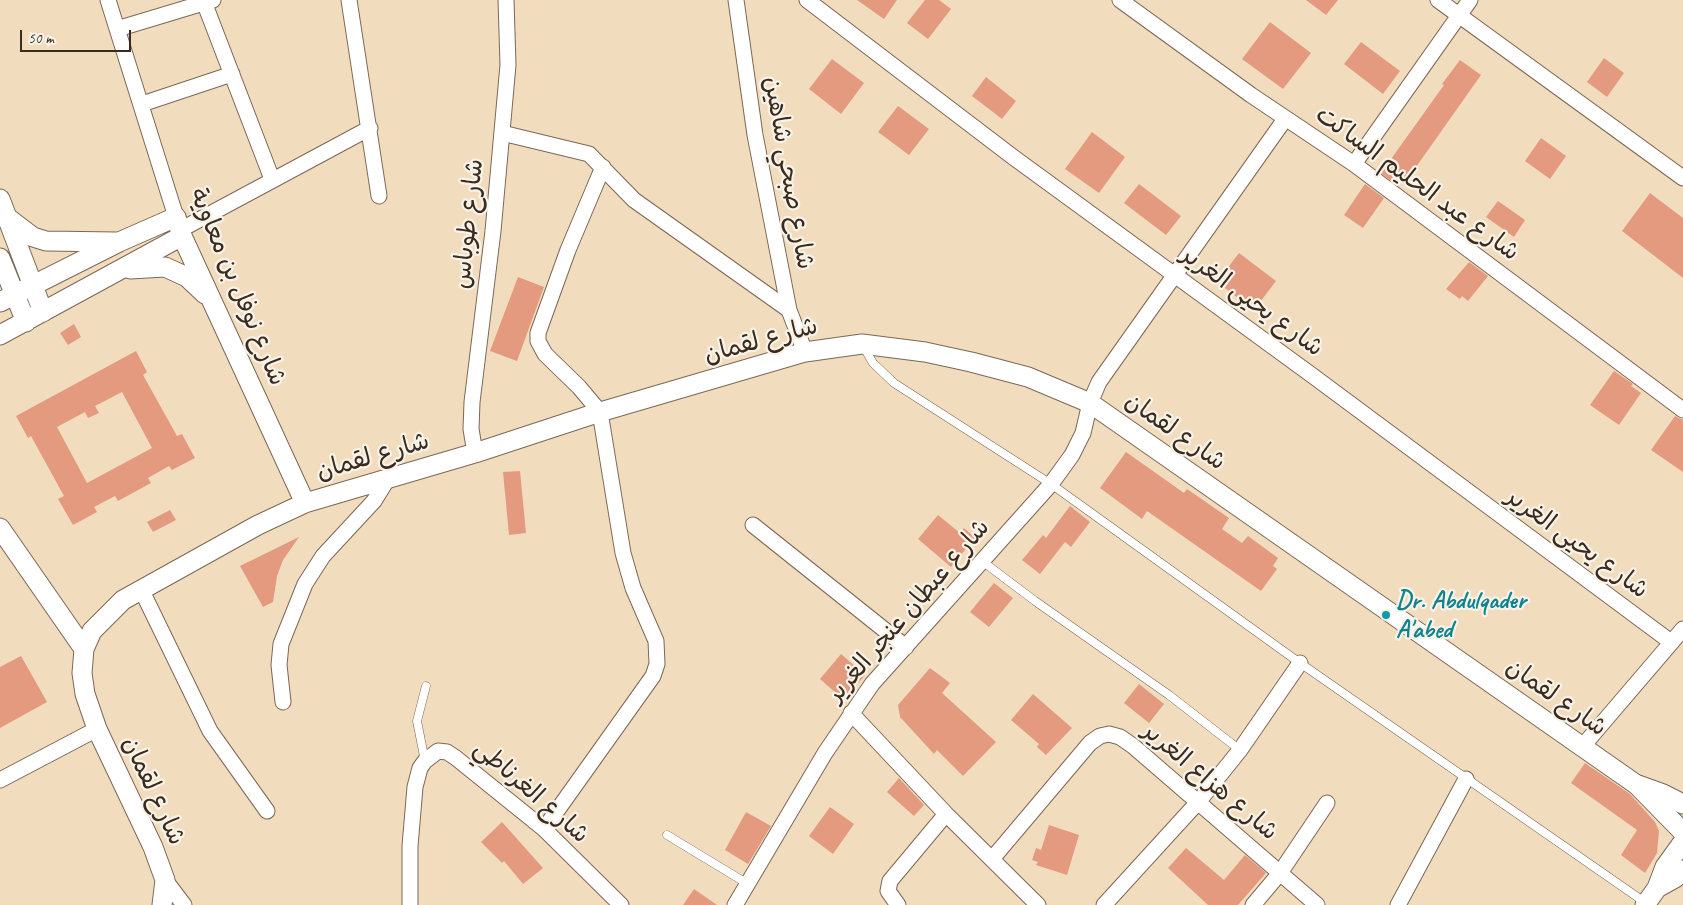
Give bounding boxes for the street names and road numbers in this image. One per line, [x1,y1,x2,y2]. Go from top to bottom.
street label: شارع صبحي شاهين [756,74,820,272]
street label: شارع عبد الحليم الساكت [1309,100,1525,268]
street label: شارع طوباس [447,158,491,290]
street label: شارع نوفل بن معاوية [182,184,292,390]
street label: شارع يحيى الغرير [1175,240,1329,364]
street label: شارع لقمان [701,311,821,371]
street label: شارع لقمان [1119,386,1231,478]
street label: شارع لقمان [313,427,433,487]
street label: شارع يحيى الغرير [1500,482,1654,606]
street label: شارع عبطان عنجر الغرير [821,513,997,709]
street label: شارع لقمان [1500,652,1612,744]
street label: شارع هزاع الغرير [1136,717,1284,847]
street label: شارع لقمان [115,732,191,850]
street label: شارع الغرناطي [467,734,595,850]

